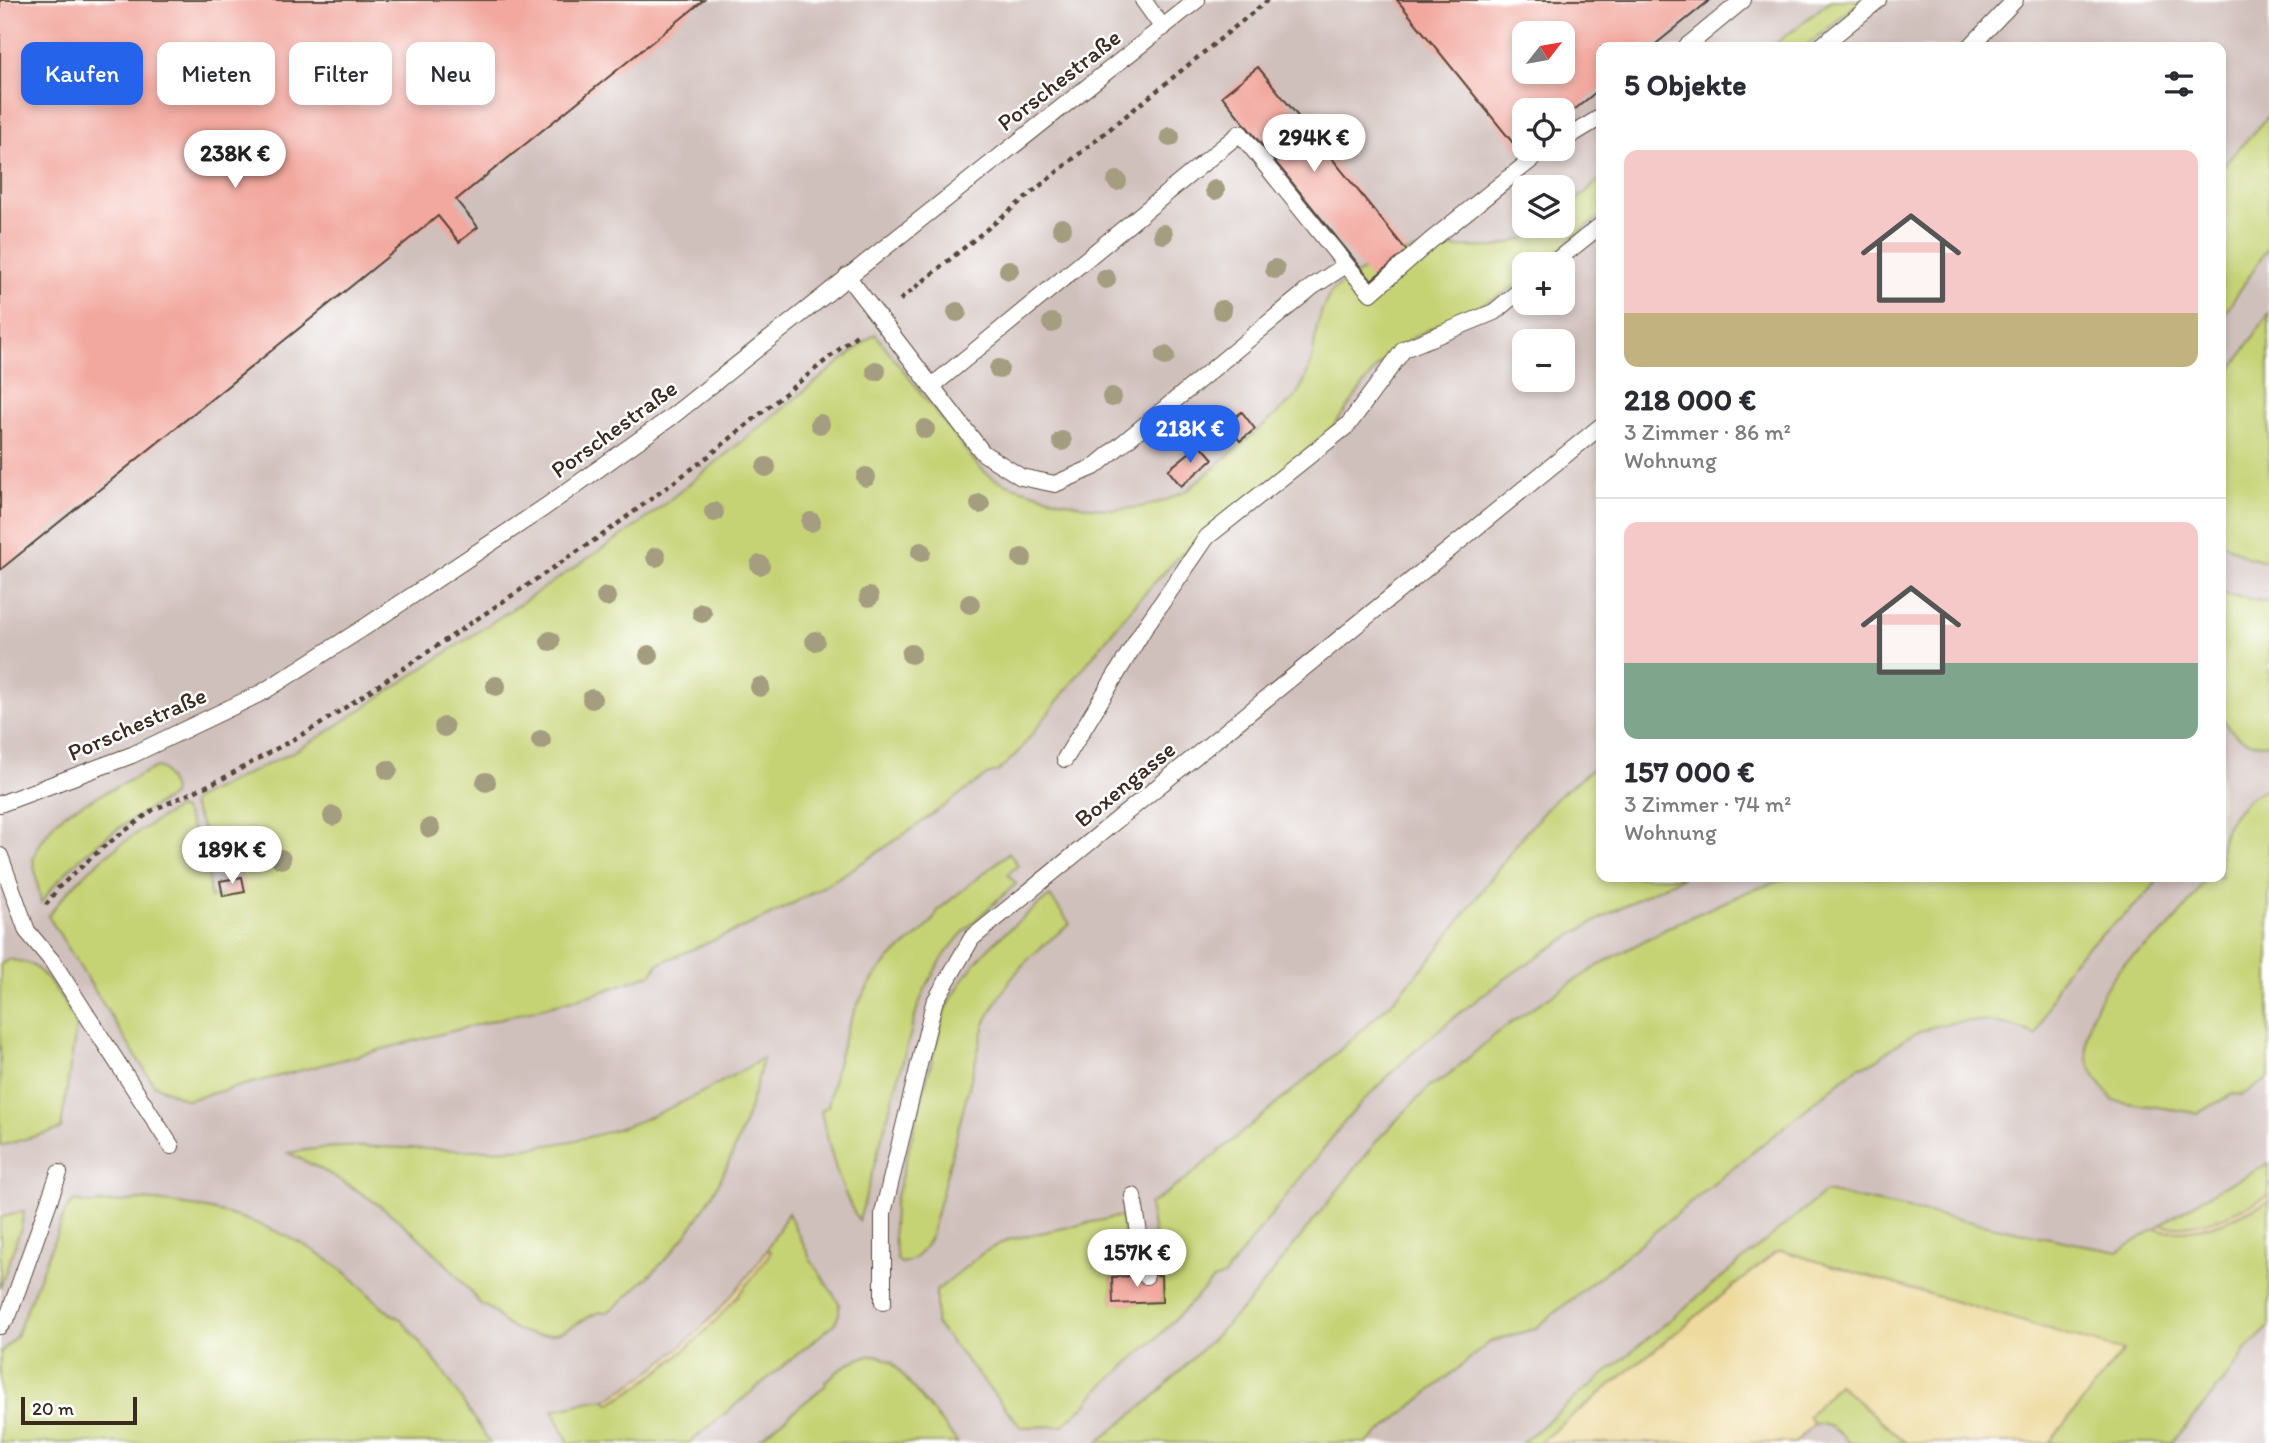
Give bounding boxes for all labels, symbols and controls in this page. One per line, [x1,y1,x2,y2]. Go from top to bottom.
north arrow [1512,21,1575,84]
map controls [1512,21,1575,392]
street label: Porschestraße [991,22,1126,137]
chip: Kaufen [21,42,143,105]
chip: Mieten [157,42,275,105]
chip: Filter [289,42,392,105]
chip: Neu [406,42,495,105]
icon: filters [2160,65,2198,103]
text: 5 Objekte [1624,66,1747,103]
button: locate [1512,98,1575,161]
pin: 294K € [1257,114,1371,174]
text: 294K € [1279,123,1349,151]
pin: 238K € [178,130,292,190]
text: 238K € [200,139,270,167]
button: layers [1512,175,1575,238]
icon: home [1848,195,1974,321]
button: + [1512,252,1575,315]
button: − [1512,329,1575,392]
street label: Porschestraße [545,373,682,484]
text: 218 000 € [1624,381,1756,418]
pin: 218K € [1133,406,1247,465]
text: 218K € [1156,414,1224,442]
text: 3 Zimmer · 86 m² [1624,418,1791,446]
text: Wohnung [1624,446,1717,474]
icon: home [1848,567,1974,693]
street label: Porschestraße [63,680,211,767]
street label: Boxengasse [1068,734,1181,833]
text: 157 000 € [1624,753,1755,790]
text: 3 Zimmer · 74 m² [1624,790,1791,818]
text: Wohnung [1624,818,1717,846]
pin: 189K € [175,826,289,886]
text: 189K € [198,835,266,863]
pin: 157K € [1080,1230,1194,1289]
text: 157K € [1103,1238,1171,1266]
scale bar [21,1394,136,1426]
text: 20 m [32,1397,74,1420]

